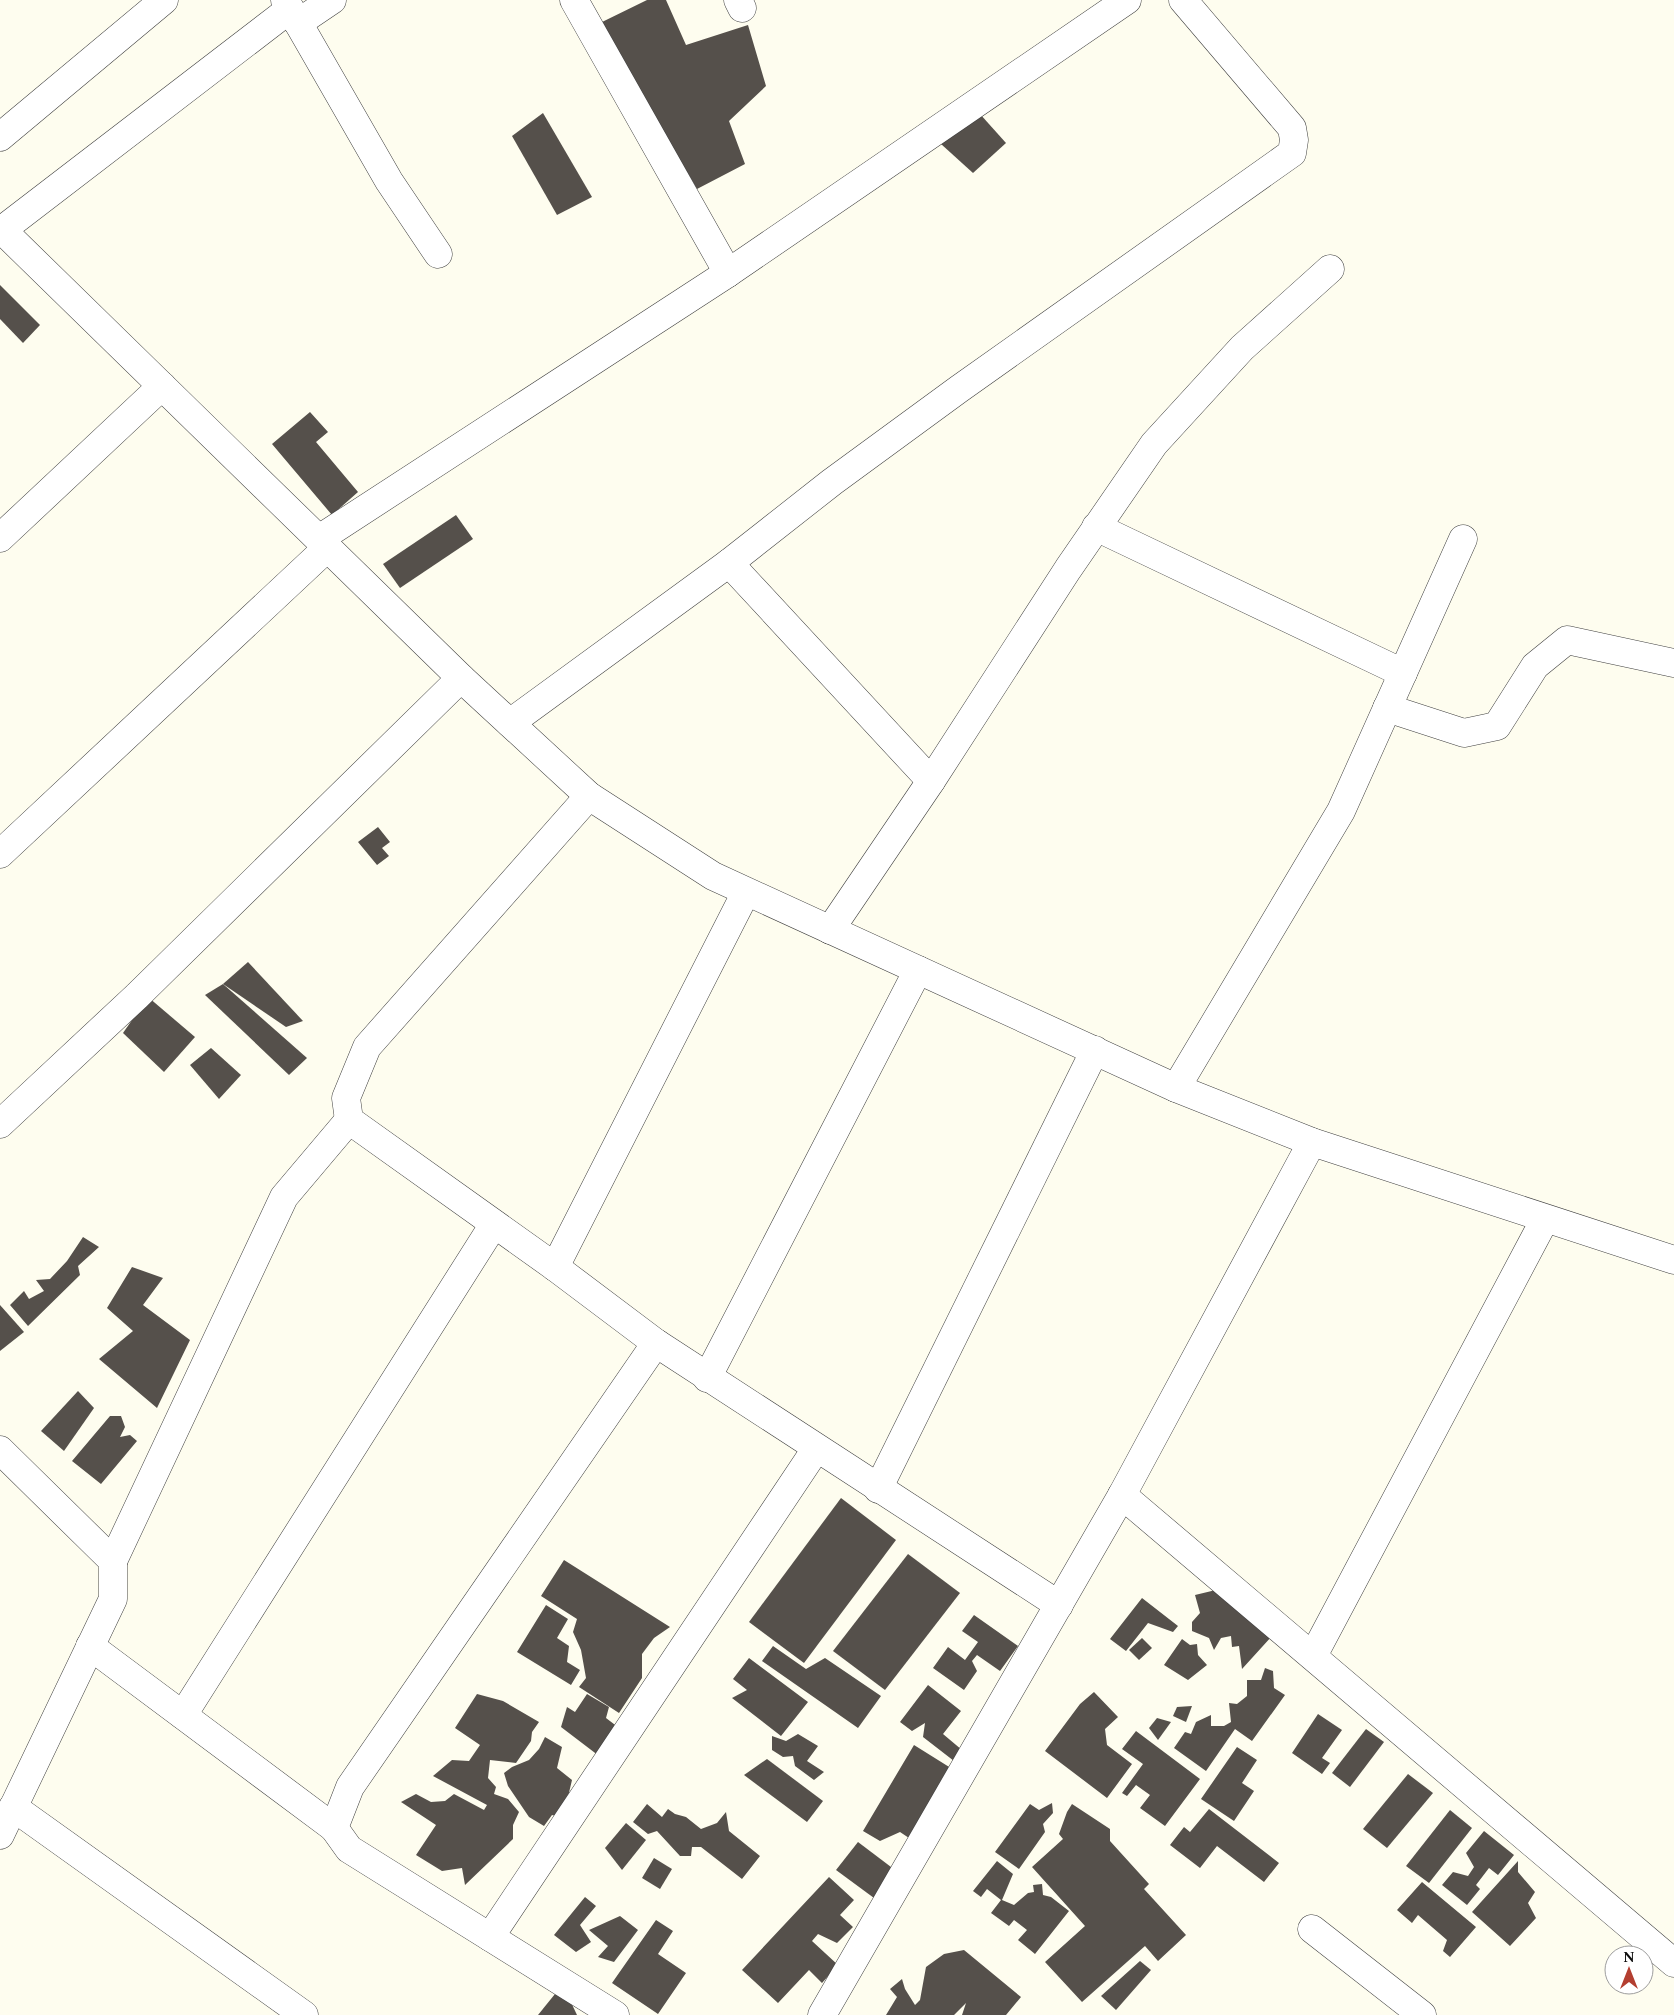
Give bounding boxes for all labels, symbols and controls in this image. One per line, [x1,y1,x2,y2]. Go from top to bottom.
north arrow [1604,1945,1654,1995]
text: N [1623,1947,1635,1968]

